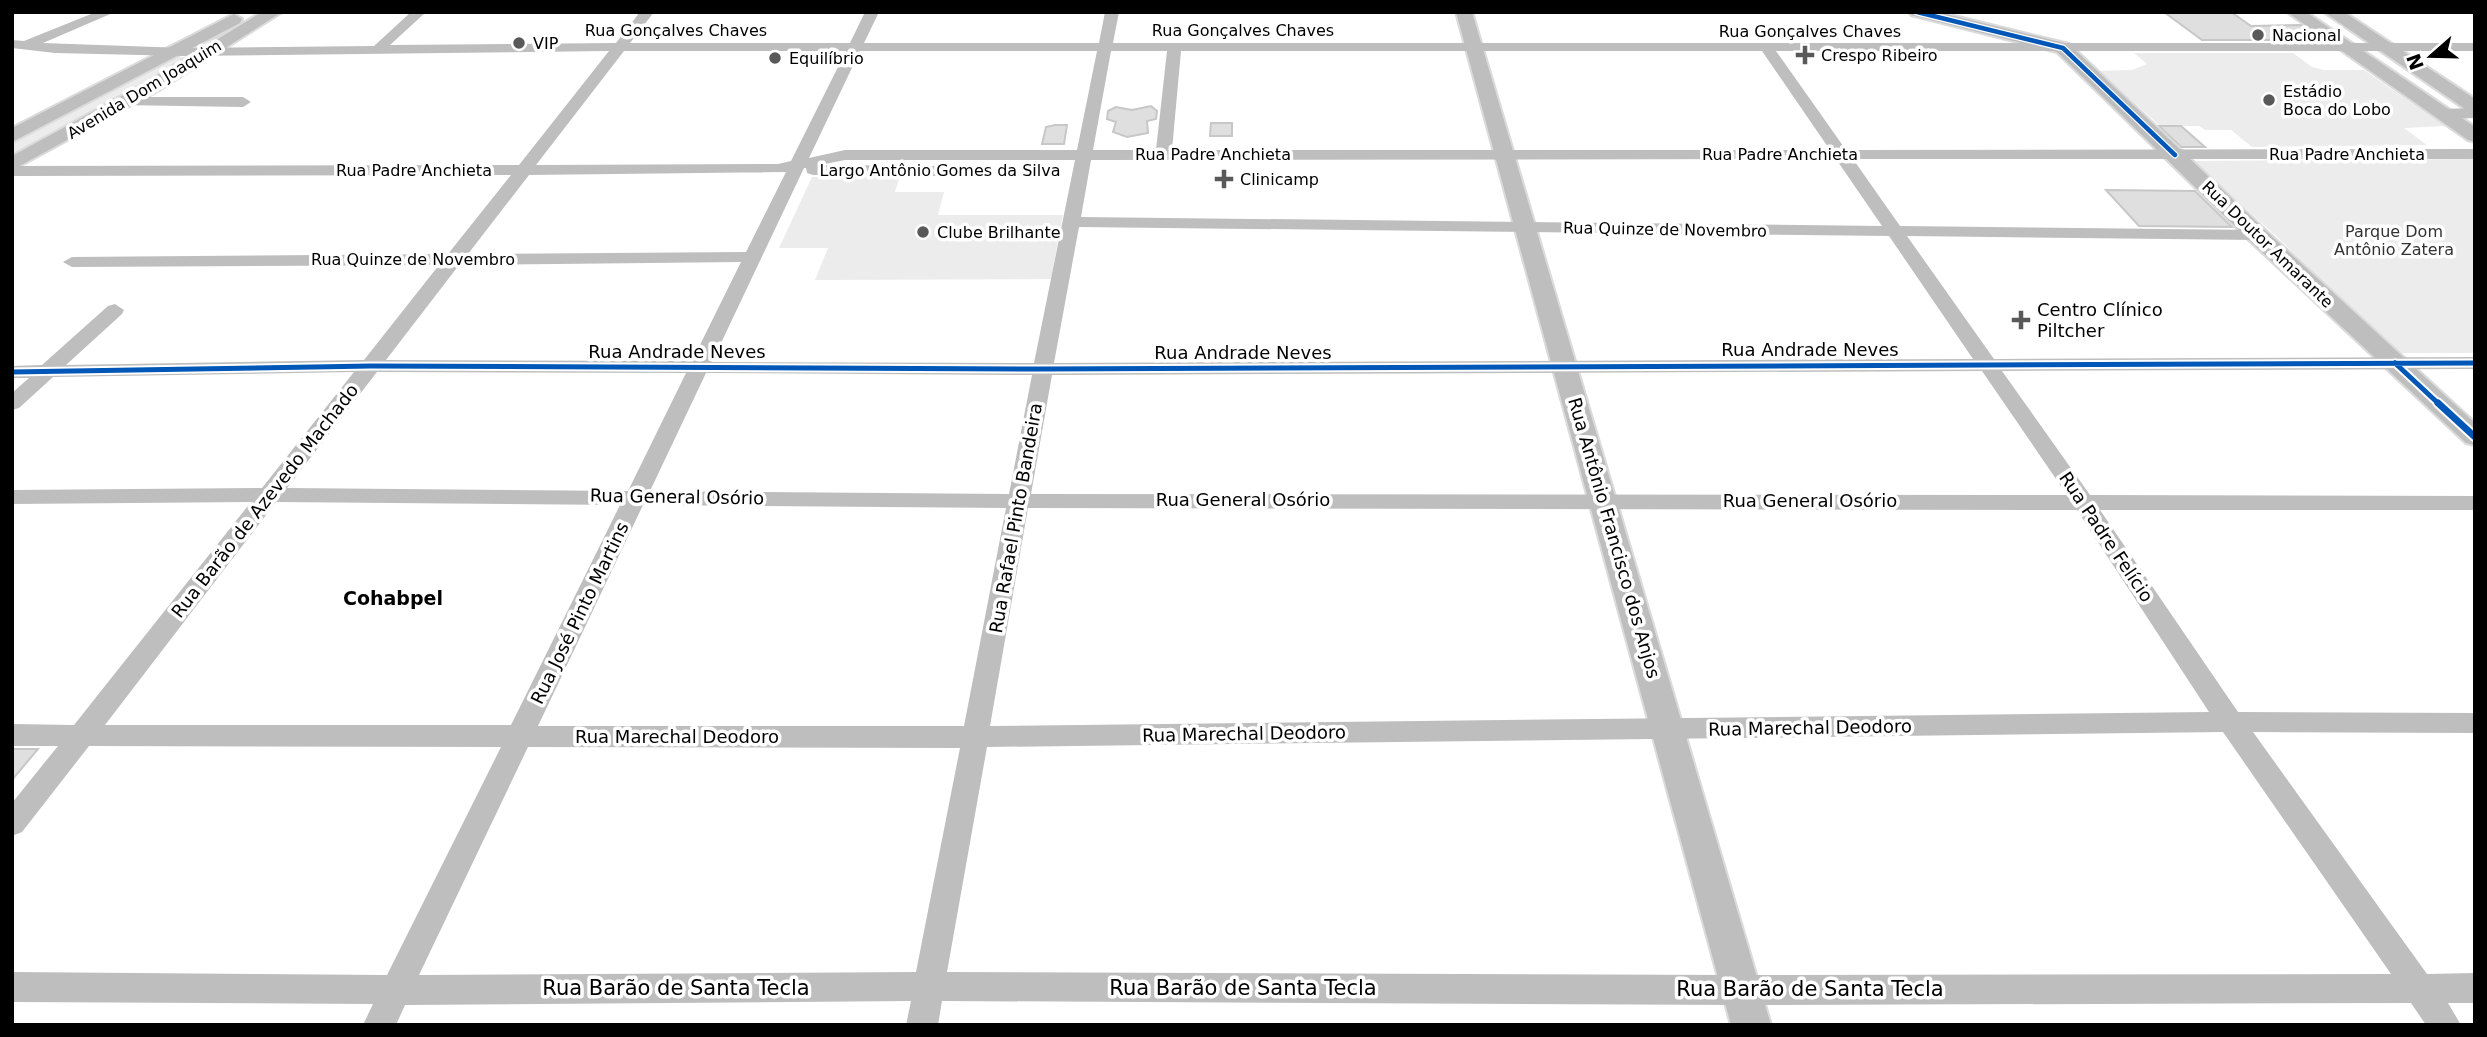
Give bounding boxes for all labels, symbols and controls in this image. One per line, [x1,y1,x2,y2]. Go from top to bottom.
street label: Rua Gonçalves Chaves [585,21,767,40]
street label: Rua Gonçalves Chaves [1152,21,1334,40]
north arrow [2396,21,2466,91]
street label: Rua Gonçalves Chaves [1719,22,1901,41]
place label: Nacional [2272,26,2341,45]
marker: Nacional [2250,27,2266,43]
place label: VIP [533,34,559,53]
marker: VIP [511,35,527,51]
street label: Avenida Dom Joaquim [64,36,225,143]
marker: Crespo Ribeiro [1795,45,1815,65]
place label: Crespo Ribeiro [1821,46,1938,65]
place label: Equilíbrio [789,49,864,68]
marker: Equilíbrio [767,50,783,66]
text: N [2402,51,2428,73]
place label: Estádio Boca do Lobo [2283,82,2391,119]
marker: Estádio Boca do Lobo [2261,92,2277,108]
street label: Rua Padre Anchieta [1135,145,1291,164]
street label: Rua Padre Anchieta [1702,145,1858,164]
street label: Rua Padre Anchieta [2269,145,2425,164]
street label: Rua Padre Anchieta [336,161,492,180]
street label: Largo Antônio Gomes da Silva [819,161,1061,180]
marker: Clinicamp [1214,169,1234,189]
place label: Clinicamp [1240,170,1319,189]
street label: Rua Doutor Amarante [2198,177,2337,312]
street label: Rua Quinze de Novembro [1563,218,1767,241]
park label: Parque Dom Antônio Zatera [2334,222,2454,259]
place label: Clube Brilhante [937,223,1061,242]
marker: Clube Brilhante [915,224,931,240]
street label: Rua Quinze de Novembro [311,250,515,269]
place label: Centro Clínico Piltcher [2037,299,2163,341]
marker: Centro Clínico Piltcher [2011,310,2031,330]
street label: Rua Andrade Neves [1721,339,1899,360]
street label: Rua Andrade Neves [588,341,766,362]
street label: Rua Andrade Neves [1154,342,1332,363]
street label: Rua Barão de Azevedo Machado [167,380,362,622]
street label: Rua Antônio Francisco dos Anjos [1564,395,1665,681]
street label: Rua Rafael Pinto Bandeira [985,401,1046,635]
street label: Rua Padre Felício [2055,468,2158,606]
street label: Rua General Osório [590,484,764,509]
street label: Rua General Osório [1156,489,1330,510]
street label: Rua General Osório [1723,490,1897,511]
street label: Rua José Pinto Martins [526,518,633,707]
district label: Cohabpel [343,587,443,609]
street label: Rua Marechal Deodoro [1708,715,1912,740]
street label: Rua Marechal Deodoro [1142,721,1346,746]
street label: Rua Marechal Deodoro [575,726,779,747]
street label: Rua Barão de Santa Tecla [542,976,810,1000]
street label: Rua Barão de Santa Tecla [1109,976,1377,1000]
street label: Rua Barão de Santa Tecla [1676,977,1944,1001]

